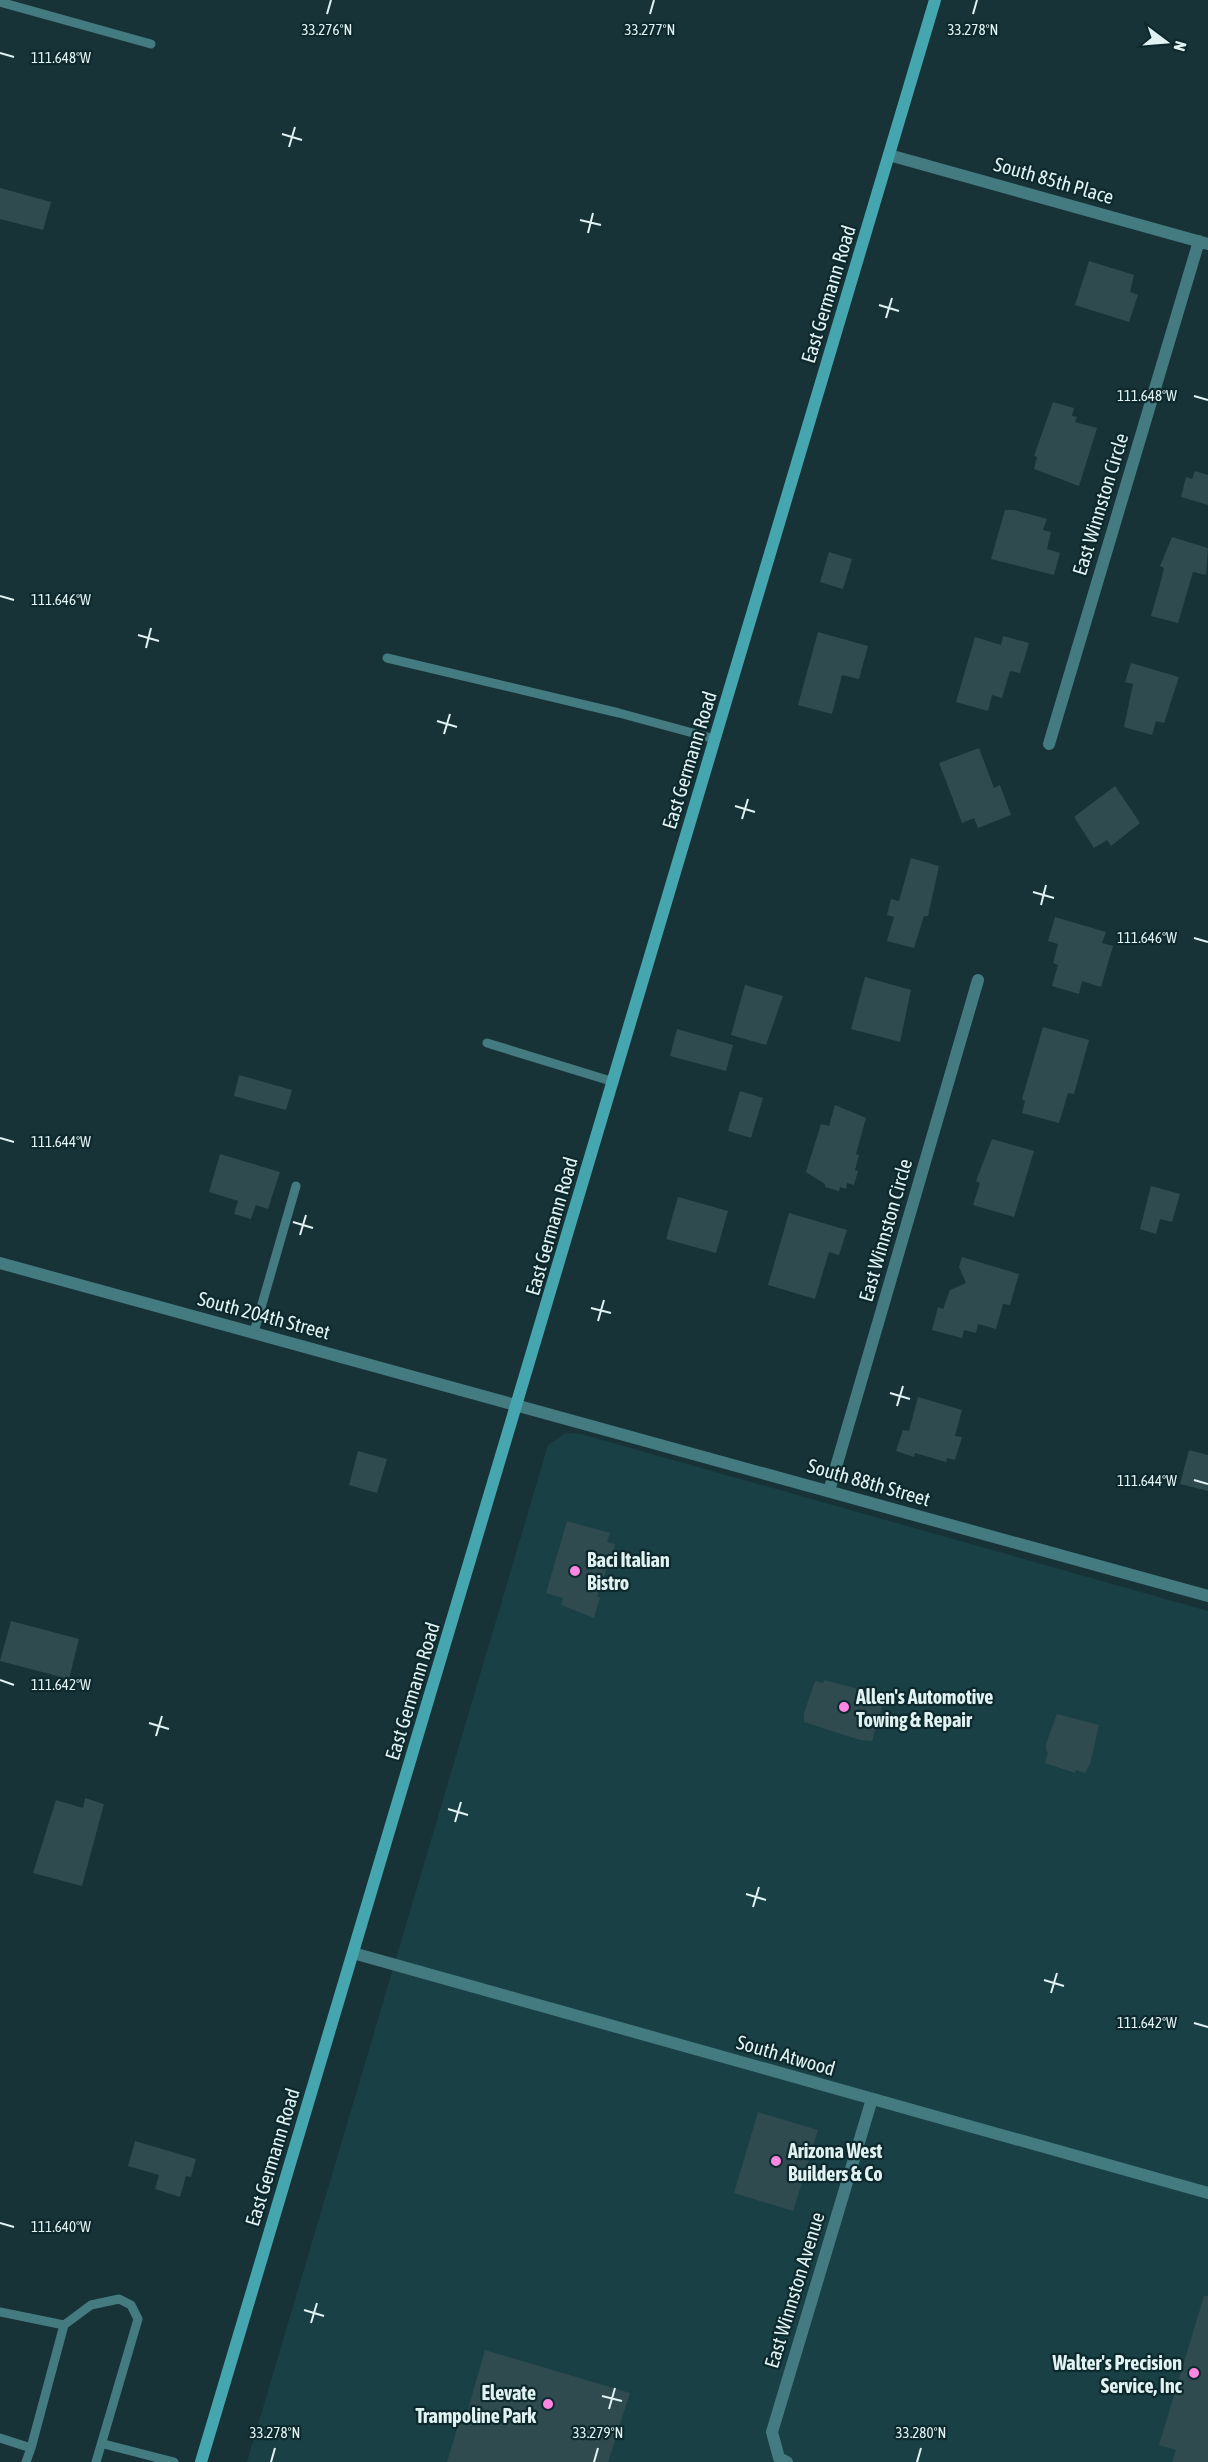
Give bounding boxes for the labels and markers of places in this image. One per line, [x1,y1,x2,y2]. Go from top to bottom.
place label: Baci Italian Bistro [587,1548,670,1594]
marker: Baci Italian Bistro [568,1564,582,1578]
place label: Allen's Automotive Towing & Repair [855,1685,993,1731]
marker: Allen's Automotive Towing & Repair [837,1700,851,1714]
place label: Arizona West Builders & Co [787,2139,883,2185]
marker: Arizona West Builders & Co [769,2154,783,2168]
place label: Walter's Precision Service, Inc [1051,2351,1183,2397]
marker: Walter's Precision Service, Inc [1187,2366,1201,2380]
place label: Elevate Trampoline Park [416,2381,536,2427]
marker: Elevate Trampoline Park [541,2397,555,2411]

